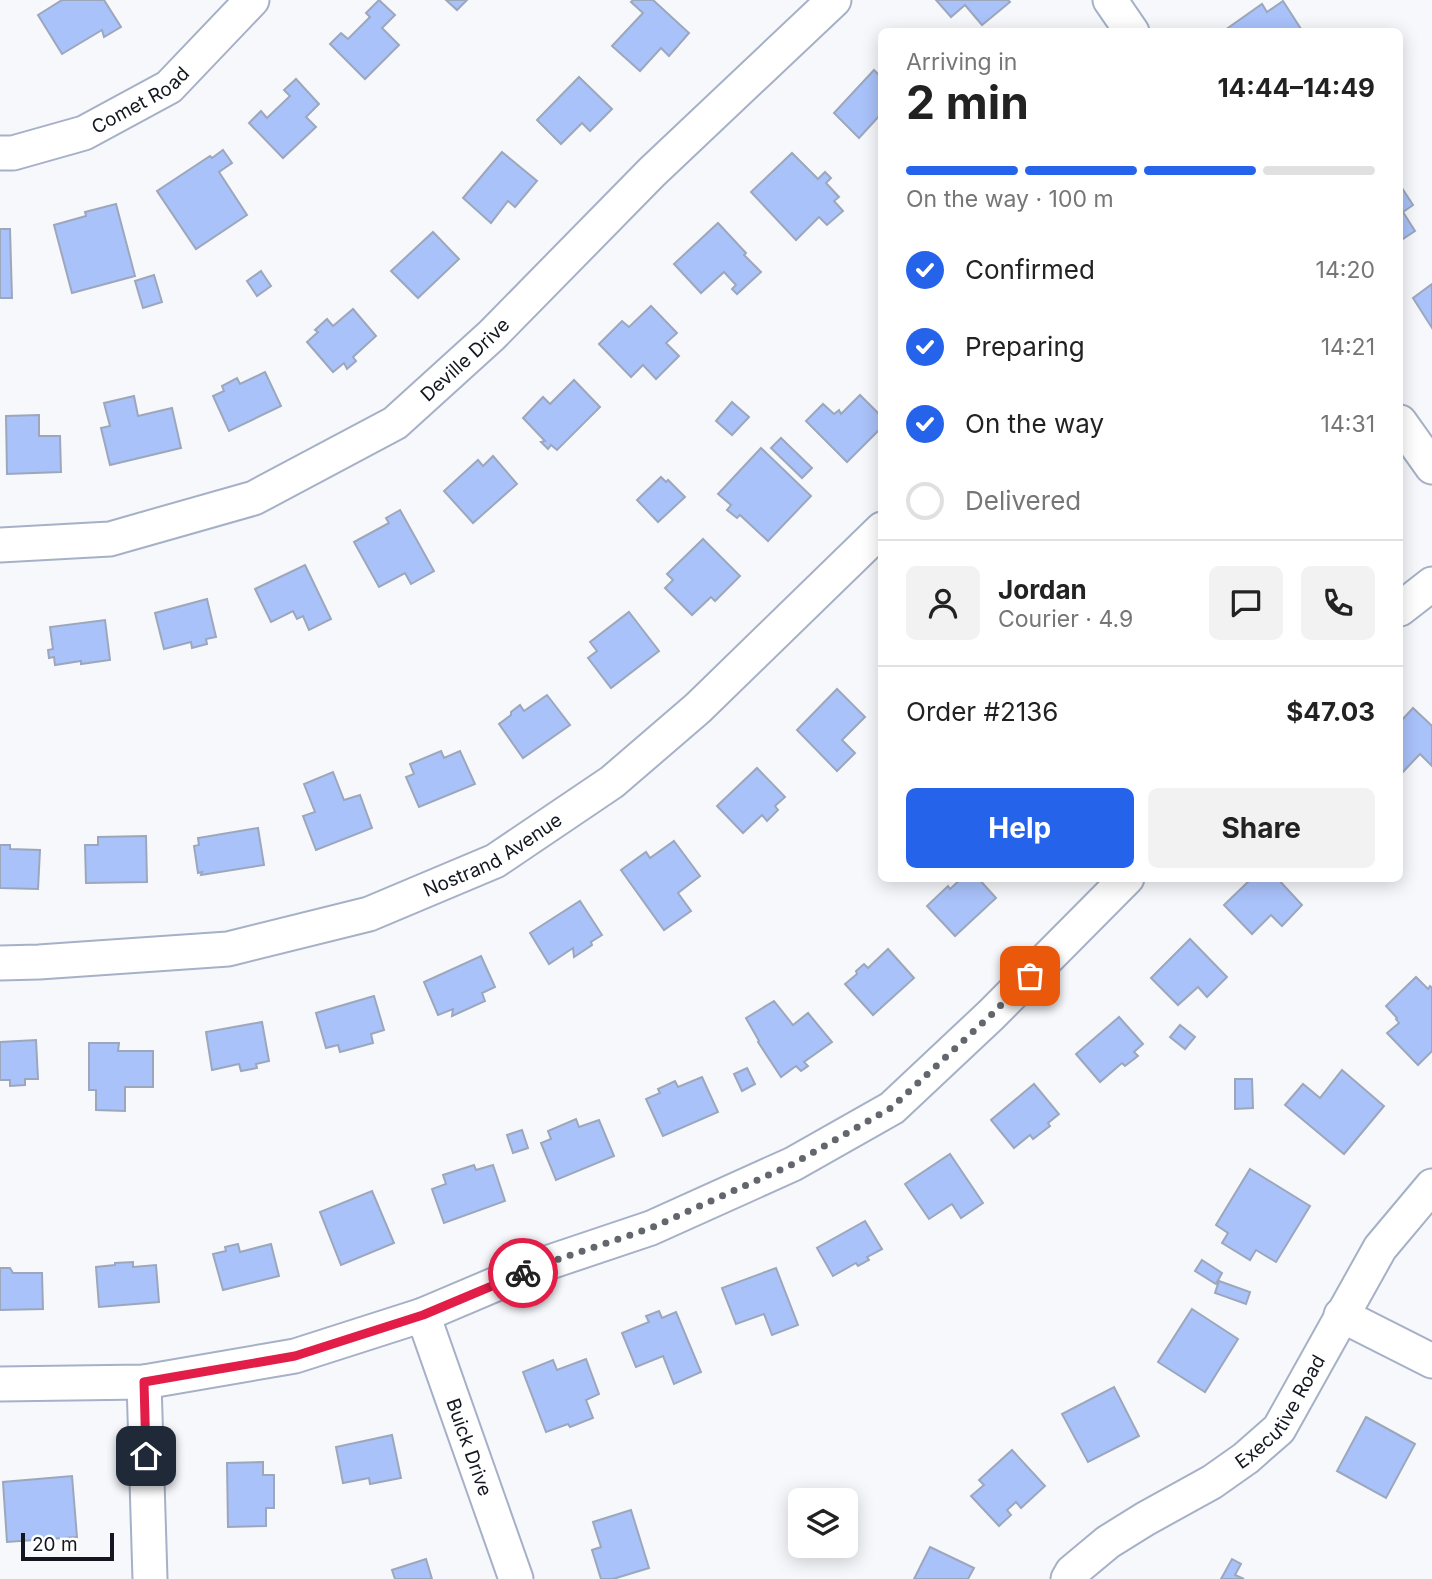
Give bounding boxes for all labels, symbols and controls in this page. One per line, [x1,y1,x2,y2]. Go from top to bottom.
text: Arriving in [906,48,1017,76]
street label: Comet Road [88,62,194,139]
text: 14:44–14:49 [1217,72,1375,103]
text: 2 min [906,74,1029,130]
text: On the way · 100 m [906,185,1114,213]
icon: check [906,251,944,289]
text: Confirmed [965,254,1095,285]
text: 14:20 [1316,256,1375,284]
street label: Deville Drive [416,313,514,406]
icon: check [906,328,944,366]
text: Preparing [965,331,1085,362]
text: 14:21 [1321,333,1375,361]
icon: check [906,405,944,443]
text: On the way [965,408,1104,439]
text: 14:31 [1321,410,1375,438]
text: Delivered [965,485,1081,516]
button: person [906,566,980,640]
button: chat [1209,566,1283,640]
button: phone [1301,566,1375,640]
text: Jordan [998,574,1087,605]
text: Courier · 4.9 [998,605,1133,633]
text: Order #2136 [906,696,1059,727]
text: $47.03 [1286,696,1375,727]
button: Help [906,788,1134,868]
button: Share [1148,788,1375,868]
street label: Nostrand Avenue [420,808,566,902]
pin [1000,946,1060,1006]
icon: bag [1011,957,1049,995]
courier [488,1238,558,1308]
icon: bike [504,1254,542,1292]
street label: Executive Road [1231,1351,1330,1474]
street label: Buick Drive [441,1395,497,1499]
pin [116,1426,176,1486]
icon: home [127,1437,165,1475]
map controls [788,1488,858,1558]
button: layers [788,1488,858,1558]
scale bar [21,1530,114,1562]
text: 20 m [32,1533,78,1556]

